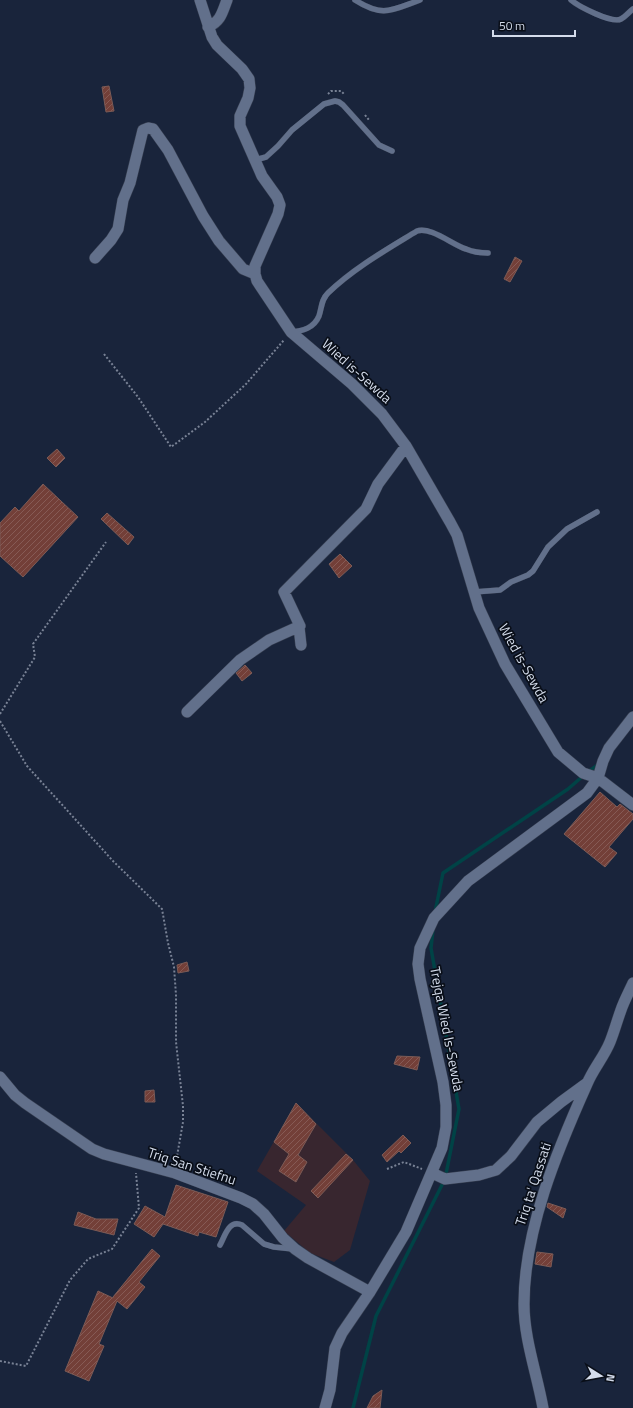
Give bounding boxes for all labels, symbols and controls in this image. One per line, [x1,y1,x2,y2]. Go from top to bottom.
scale bar [493,12,575,38]
text: 50 m [499,16,525,35]
street label: Wied is-Sewda [318,333,397,408]
street label: Wied is-Sewda [494,619,555,706]
street label: Trejqa Wied Is-Sewda [425,965,470,1093]
street label: Triq ta' Qassati [509,1139,556,1228]
street label: Triq San Stiefnu [145,1141,239,1190]
north arrow [581,1356,621,1396]
text: N [602,1373,619,1383]

